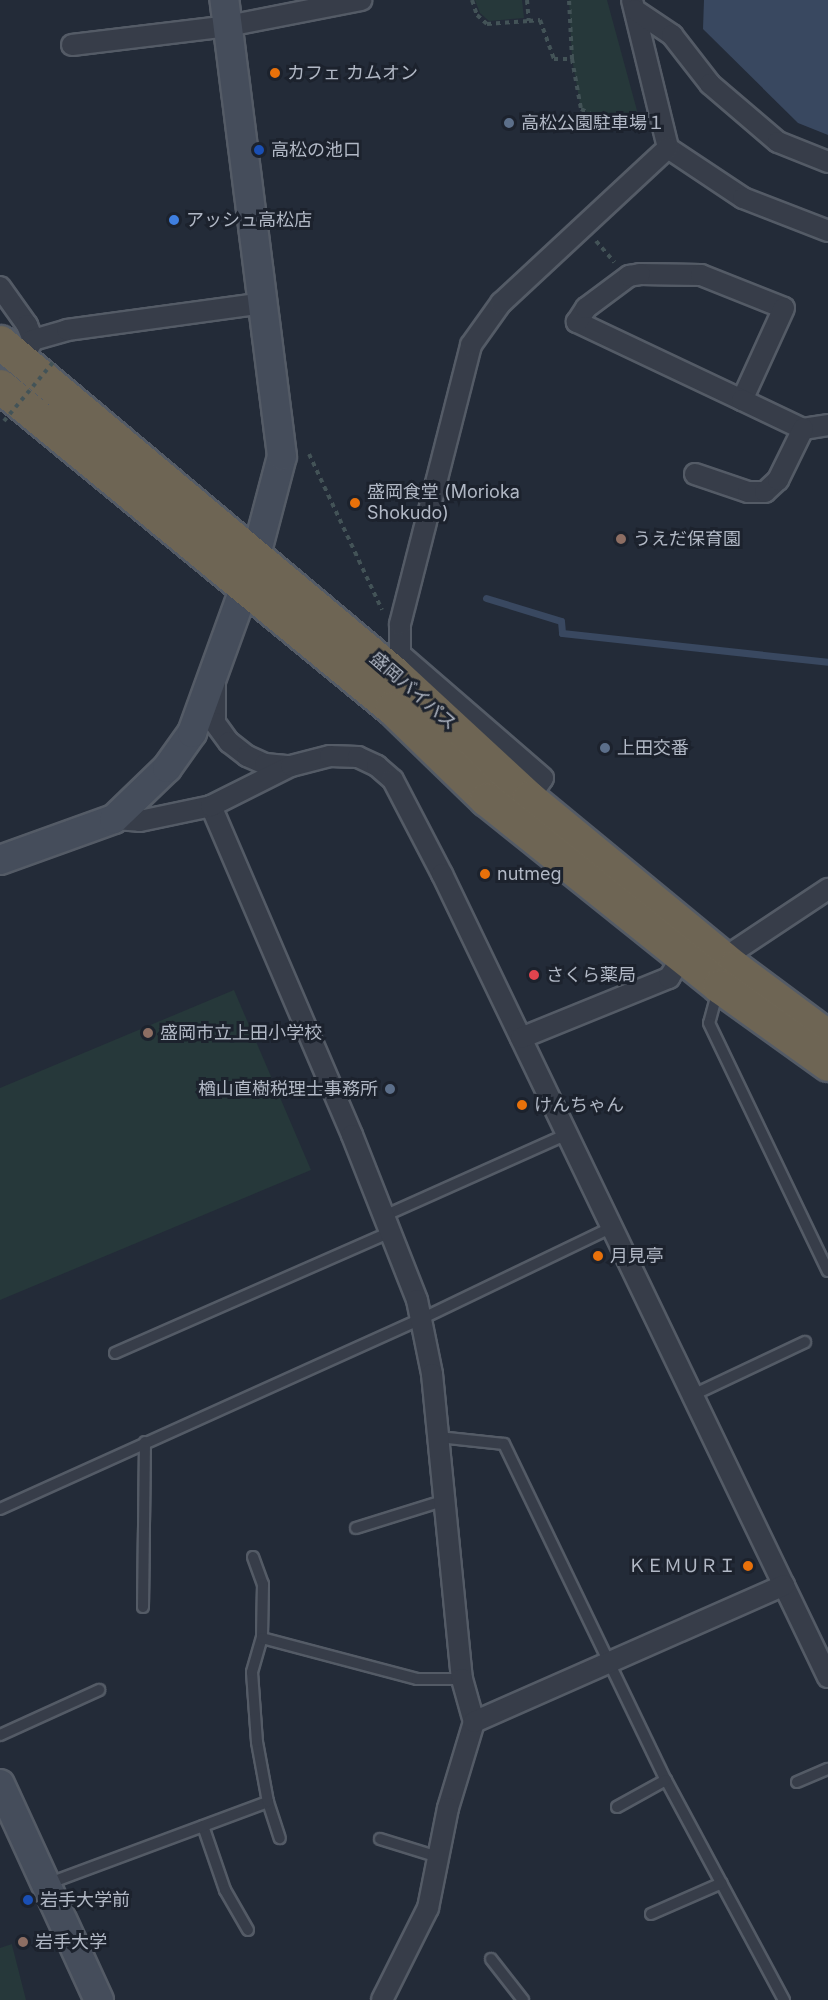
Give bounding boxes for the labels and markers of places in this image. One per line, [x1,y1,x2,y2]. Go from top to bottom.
place label: カフェ カムオン [287,62,418,84]
marker: カフェ カムオン [268,66,282,80]
place label: 高松公園駐車場１ [521,112,665,134]
marker: 高松公園駐車場１ [502,116,516,130]
place label: 高松の池口 [271,139,361,161]
marker: 高松の池口 [252,143,266,157]
place label: アッシュ高松店 [186,209,312,231]
marker: アッシュ高松店 [167,213,181,227]
place label: 盛岡食堂 (Morioka Shokudo) [367,482,520,524]
marker: 盛岡食堂 (Morioka Shokudo) [348,496,362,510]
place label: うえだ保育園 [633,528,741,550]
marker: うえだ保育園 [614,532,628,546]
place label: 上田交番 [617,737,689,759]
marker: 上田交番 [598,741,612,755]
place label: nutmeg [497,863,561,885]
marker: nutmeg [478,867,492,881]
place label: さくら薬局 [546,964,636,986]
marker: さくら薬局 [527,968,541,982]
place label: 盛岡市立上田小学校 [160,1022,322,1044]
marker: 盛岡市立上田小学校 [141,1026,155,1040]
place label: 楢山直樹税理士事務所 [198,1078,378,1100]
marker: 楢山直樹税理士事務所 [383,1082,397,1096]
place label: けんちゃん [534,1094,624,1116]
marker: けんちゃん [515,1098,529,1112]
place label: 月見亭 [610,1245,664,1267]
marker: 月見亭 [591,1249,605,1263]
place label: ＫＥＭＵＲＩ [628,1555,736,1577]
marker: ＫＥＭＵＲＩ [741,1559,755,1573]
place label: 岩手大学前 [40,1889,130,1911]
marker: 岩手大学前 [21,1893,35,1907]
place label: 岩手大学 [35,1931,107,1953]
marker: 岩手大学 [16,1935,30,1949]

